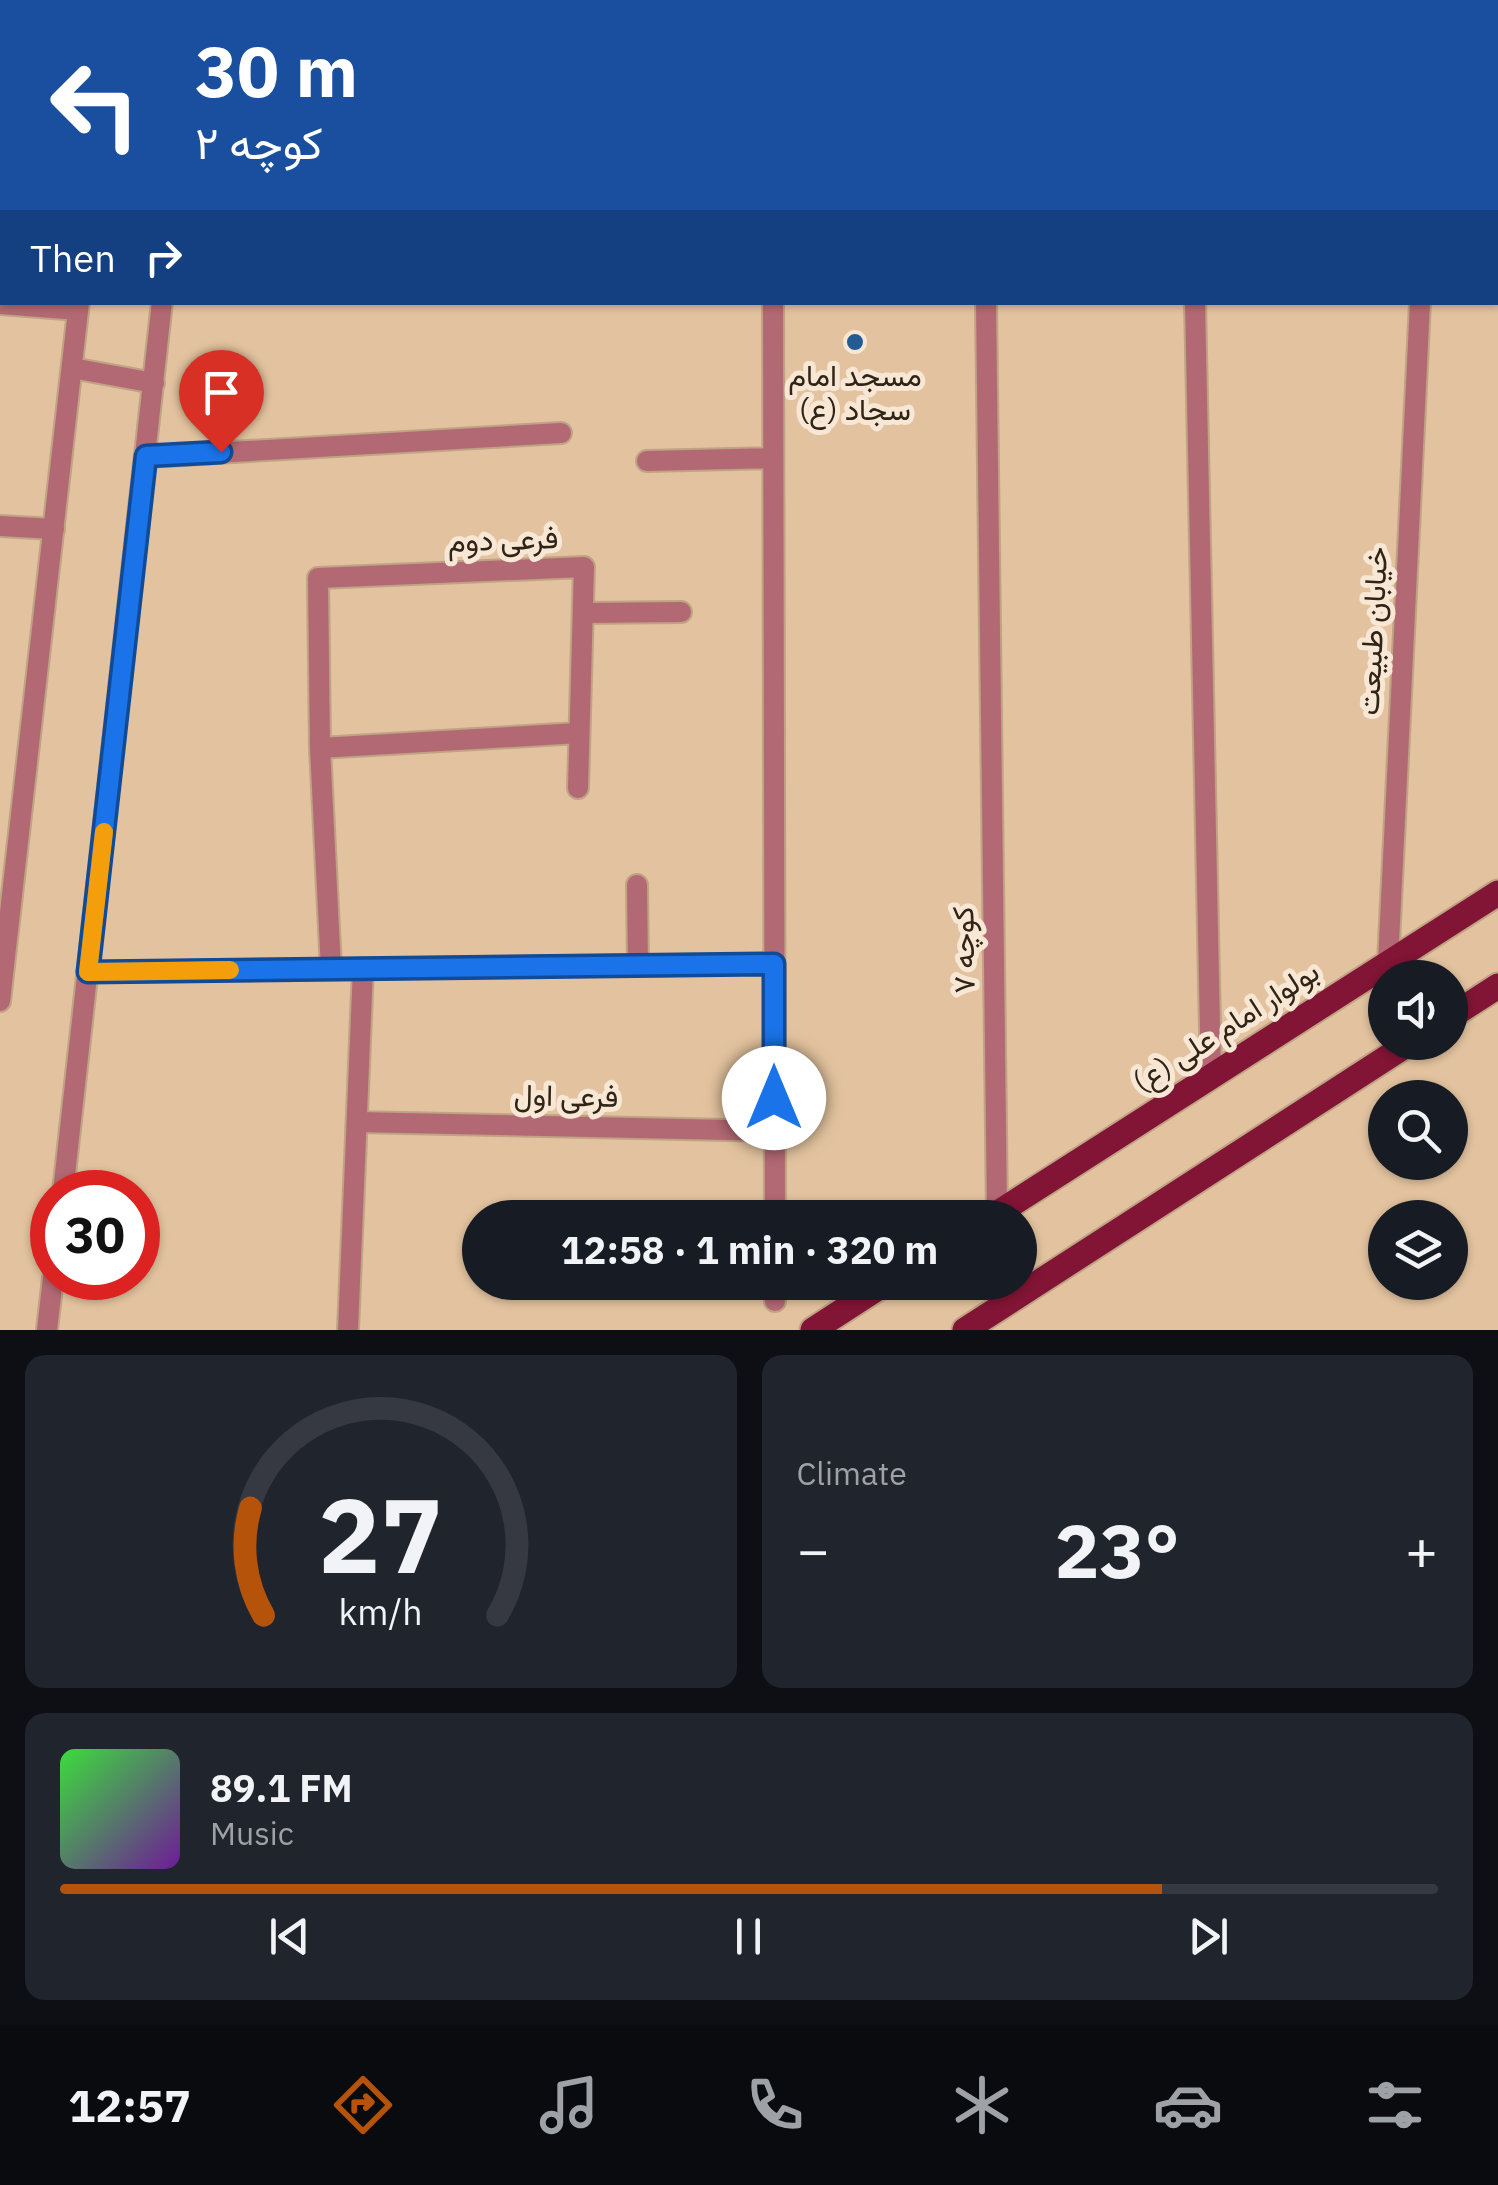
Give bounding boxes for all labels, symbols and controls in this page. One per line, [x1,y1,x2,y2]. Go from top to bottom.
text: 30 m [195,25,358,116]
icon: left [30,40,160,170]
text: کوچه ۲ [195,113,323,171]
icon: right [136,230,191,285]
text: Then [30,233,116,282]
marker: مسجد امام سجاد (ع) [844,331,866,353]
pin [179,350,264,453]
place label: مسجد امام سجاد (ع) [788,355,922,430]
icon: arrive [194,365,249,420]
street label: فرعی دوم [447,517,559,561]
street label: خیابان طبیعت [1348,546,1395,716]
street label: کوچه ۷ [942,906,985,994]
street label: بولوار امام علی (ع) [1125,951,1327,1102]
map controls [1368,960,1468,1300]
button: sound [1368,960,1468,1060]
position arrow [722,1046,826,1150]
street label: فرعی اول [513,1074,619,1115]
button: search [1368,1080,1468,1180]
speed limit sign: 30 [30,1170,160,1300]
button: layers [1368,1200,1468,1300]
text: 12:58 · 1 min · 320 m [561,1225,938,1274]
text: Climate [797,1452,907,1494]
text: 27 [318,1466,443,1602]
text: 23° [1055,1501,1180,1599]
text: − [797,1514,830,1585]
text: + [1405,1514,1438,1585]
text: km/h [339,1588,423,1635]
text: 89.1 FM [210,1763,353,1812]
text: Music [210,1812,294,1854]
icon: previous [262,1909,317,1964]
icon: pause [721,1909,776,1964]
icon: next [1181,1909,1236,1964]
icon: directions [328,2070,398,2140]
icon: music [534,2070,604,2140]
icon: phone [740,2070,810,2140]
icon: climate [947,2070,1017,2140]
icon: car [1153,2070,1223,2140]
icon: filters [1360,2070,1430,2140]
text: 12:57 [68,2076,191,2134]

